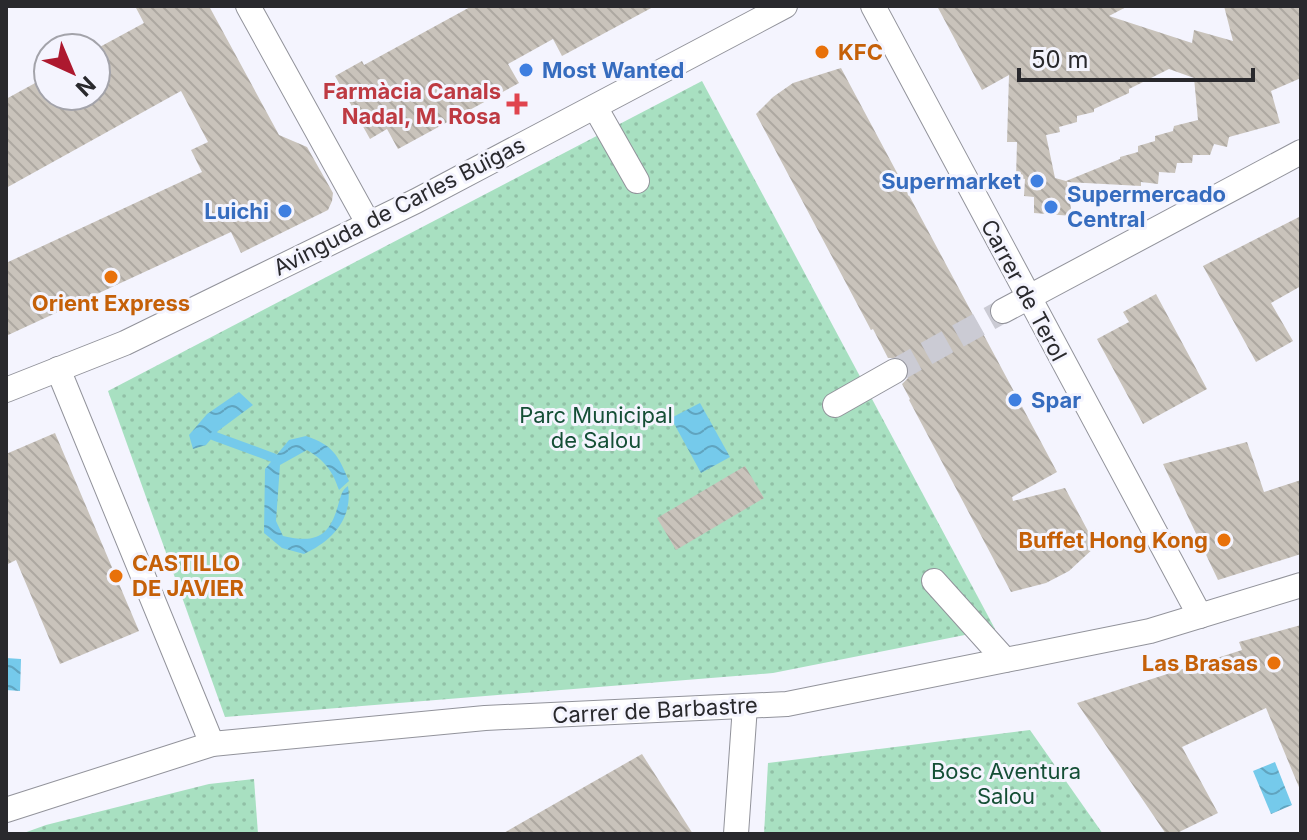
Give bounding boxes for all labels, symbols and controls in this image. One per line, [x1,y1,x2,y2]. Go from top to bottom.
north arrow [32,32,112,112]
scale bar [1019,32,1253,82]
place label: KFC [838,39,883,65]
marker: KFC [813,43,831,61]
text: 50 m [1031,45,1089,74]
place label: Most Wanted [542,57,684,83]
marker: Most Wanted [517,61,535,79]
text: N [71,71,101,102]
place label: Farmàcia Canals Nadal, M. Rosa [323,78,501,129]
marker: Farmàcia Canals Nadal, M. Rosa [508,95,526,113]
street label: Avinguda de Carles Buïgas [269,131,529,281]
place label: Supermarket [881,168,1021,194]
marker: Supermarket [1028,172,1046,190]
place label: Supermercado Central [1067,181,1226,232]
place label: Luichi [204,198,269,224]
marker: Supermercado Central [1042,198,1060,216]
marker: Luichi [276,202,294,220]
street label: Carrer de Terol [976,215,1072,365]
marker: Orient Express [102,268,120,286]
place label: Orient Express [32,290,190,316]
place label: Spar [1031,387,1081,413]
marker: Spar [1006,391,1024,409]
park label: Parc Municipal de Salou [519,402,673,453]
place label: Buffet Hong Kong [1018,527,1208,553]
marker: Buffet Hong Kong [1215,531,1233,549]
place label: CASTILLO DE JAVIER [132,550,244,601]
marker: CASTILLO DE JAVIER [107,567,125,585]
place label: Las Brasas [1142,650,1258,676]
marker: Las Brasas [1265,654,1283,672]
street label: Carrer de Barbastre [552,692,758,728]
park label: Bosc Aventura Salou [931,758,1081,809]

